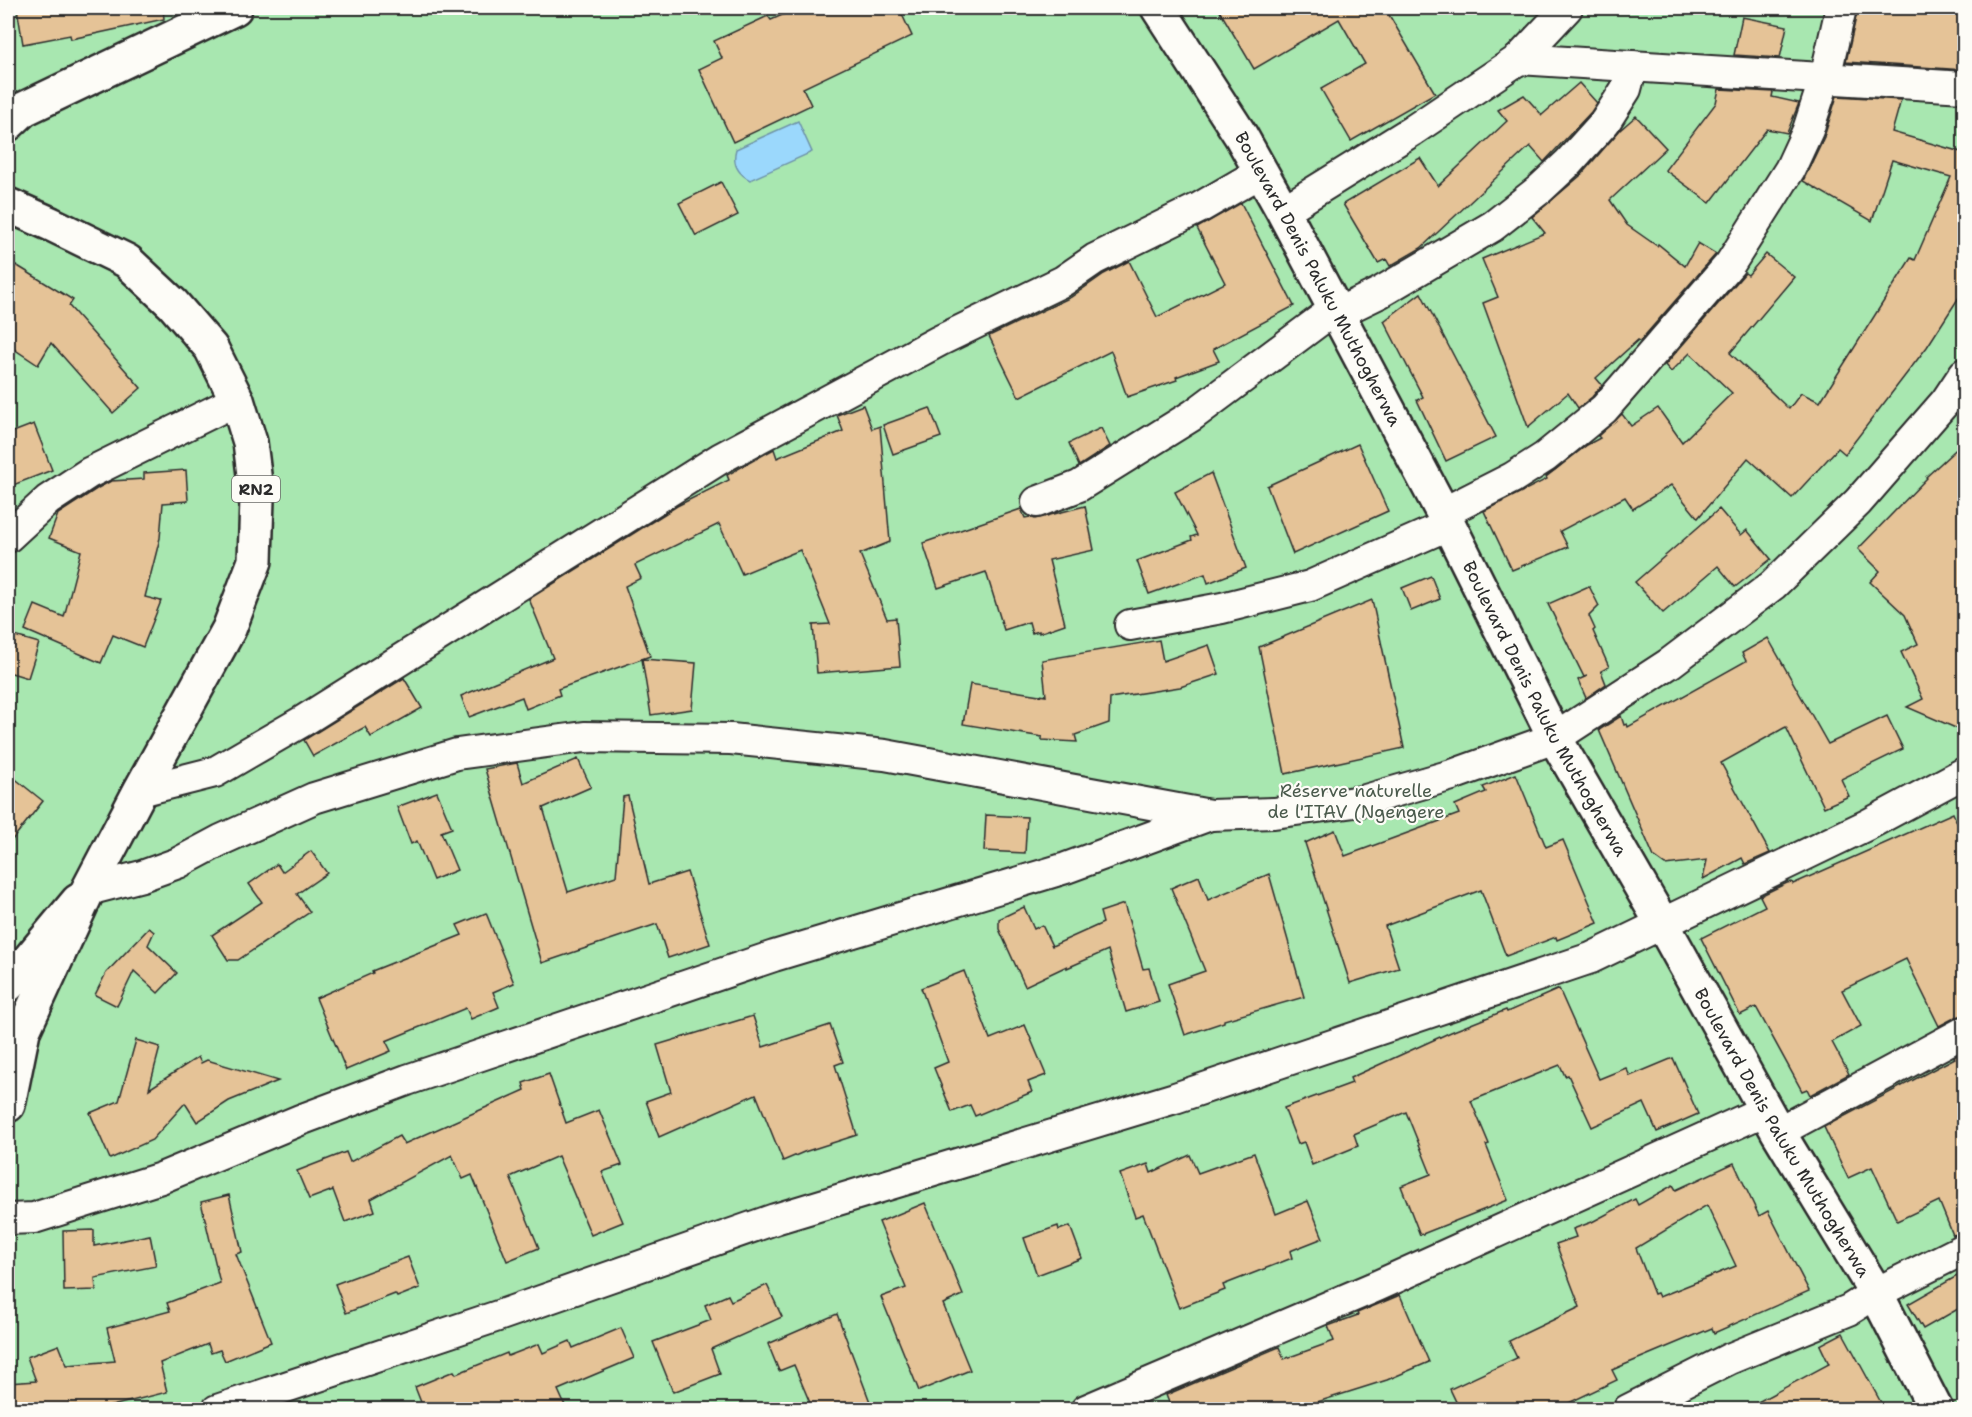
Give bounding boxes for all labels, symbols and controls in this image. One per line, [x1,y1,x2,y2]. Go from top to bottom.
street label: Boulevard Denis Paluku Muthogherwa [1229,127,1407,430]
road number: RN2 [232,476,280,502]
street label: Boulevard Denis Paluku Muthogherwa [1457,557,1633,861]
park label: Réserve naturelle de l'ITAV (Ngengere [1267,779,1445,824]
street label: Boulevard Denis Paluku Muthogherwa [1688,984,1876,1282]

